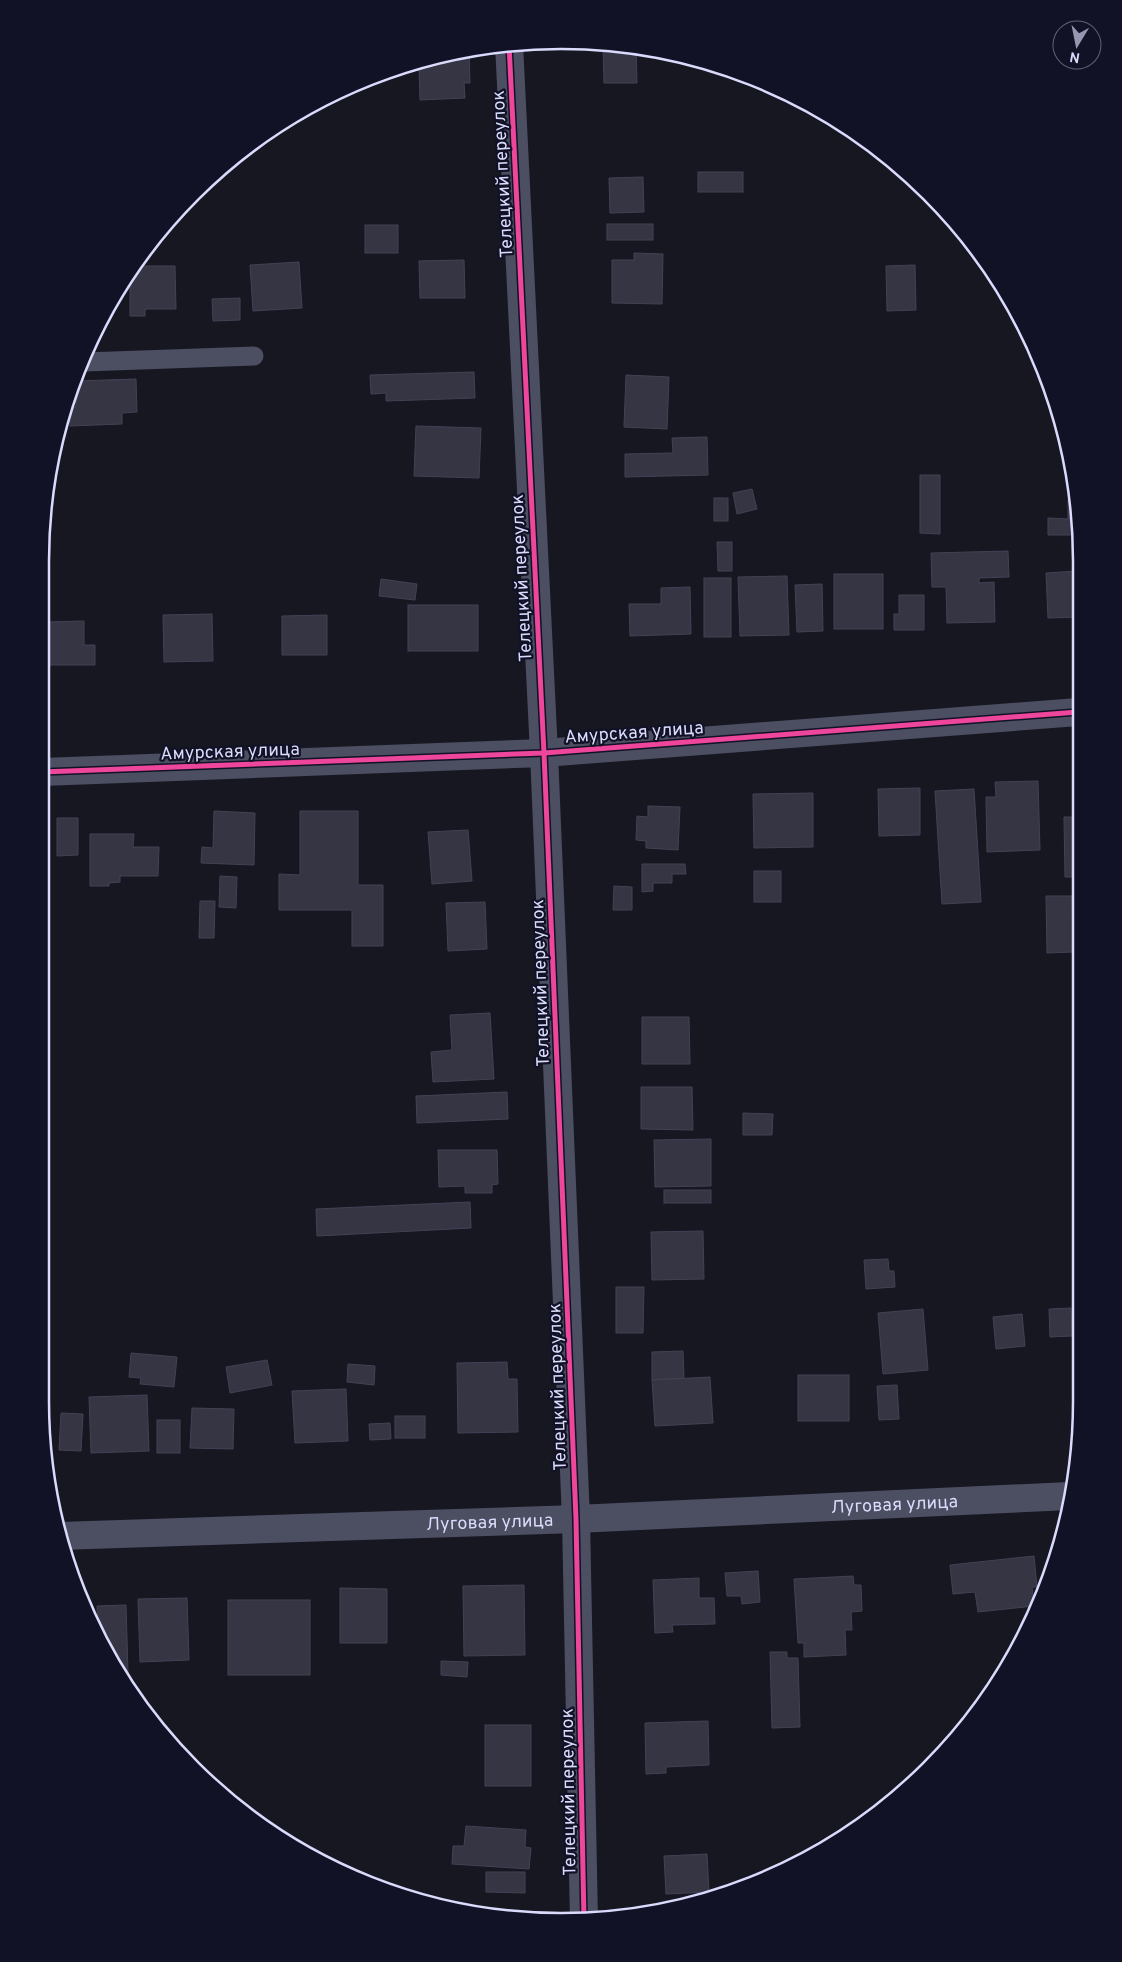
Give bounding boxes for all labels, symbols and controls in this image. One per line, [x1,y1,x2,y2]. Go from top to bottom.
north arrow [1052,20,1102,70]
text: N [1069,47,1081,66]
street label: Телецкий переулок [488,90,519,258]
street label: Телецкий переулок [507,494,538,662]
street label: Амурская улица [564,717,704,750]
street label: Амурская улица [160,739,300,766]
street label: Телецкий переулок [527,899,556,1067]
street label: Телецкий переулок [544,1303,573,1471]
street label: Луговая улица [830,1491,959,1520]
street label: Луговая улица [426,1510,554,1537]
street label: Телецкий переулок [557,1708,582,1876]

